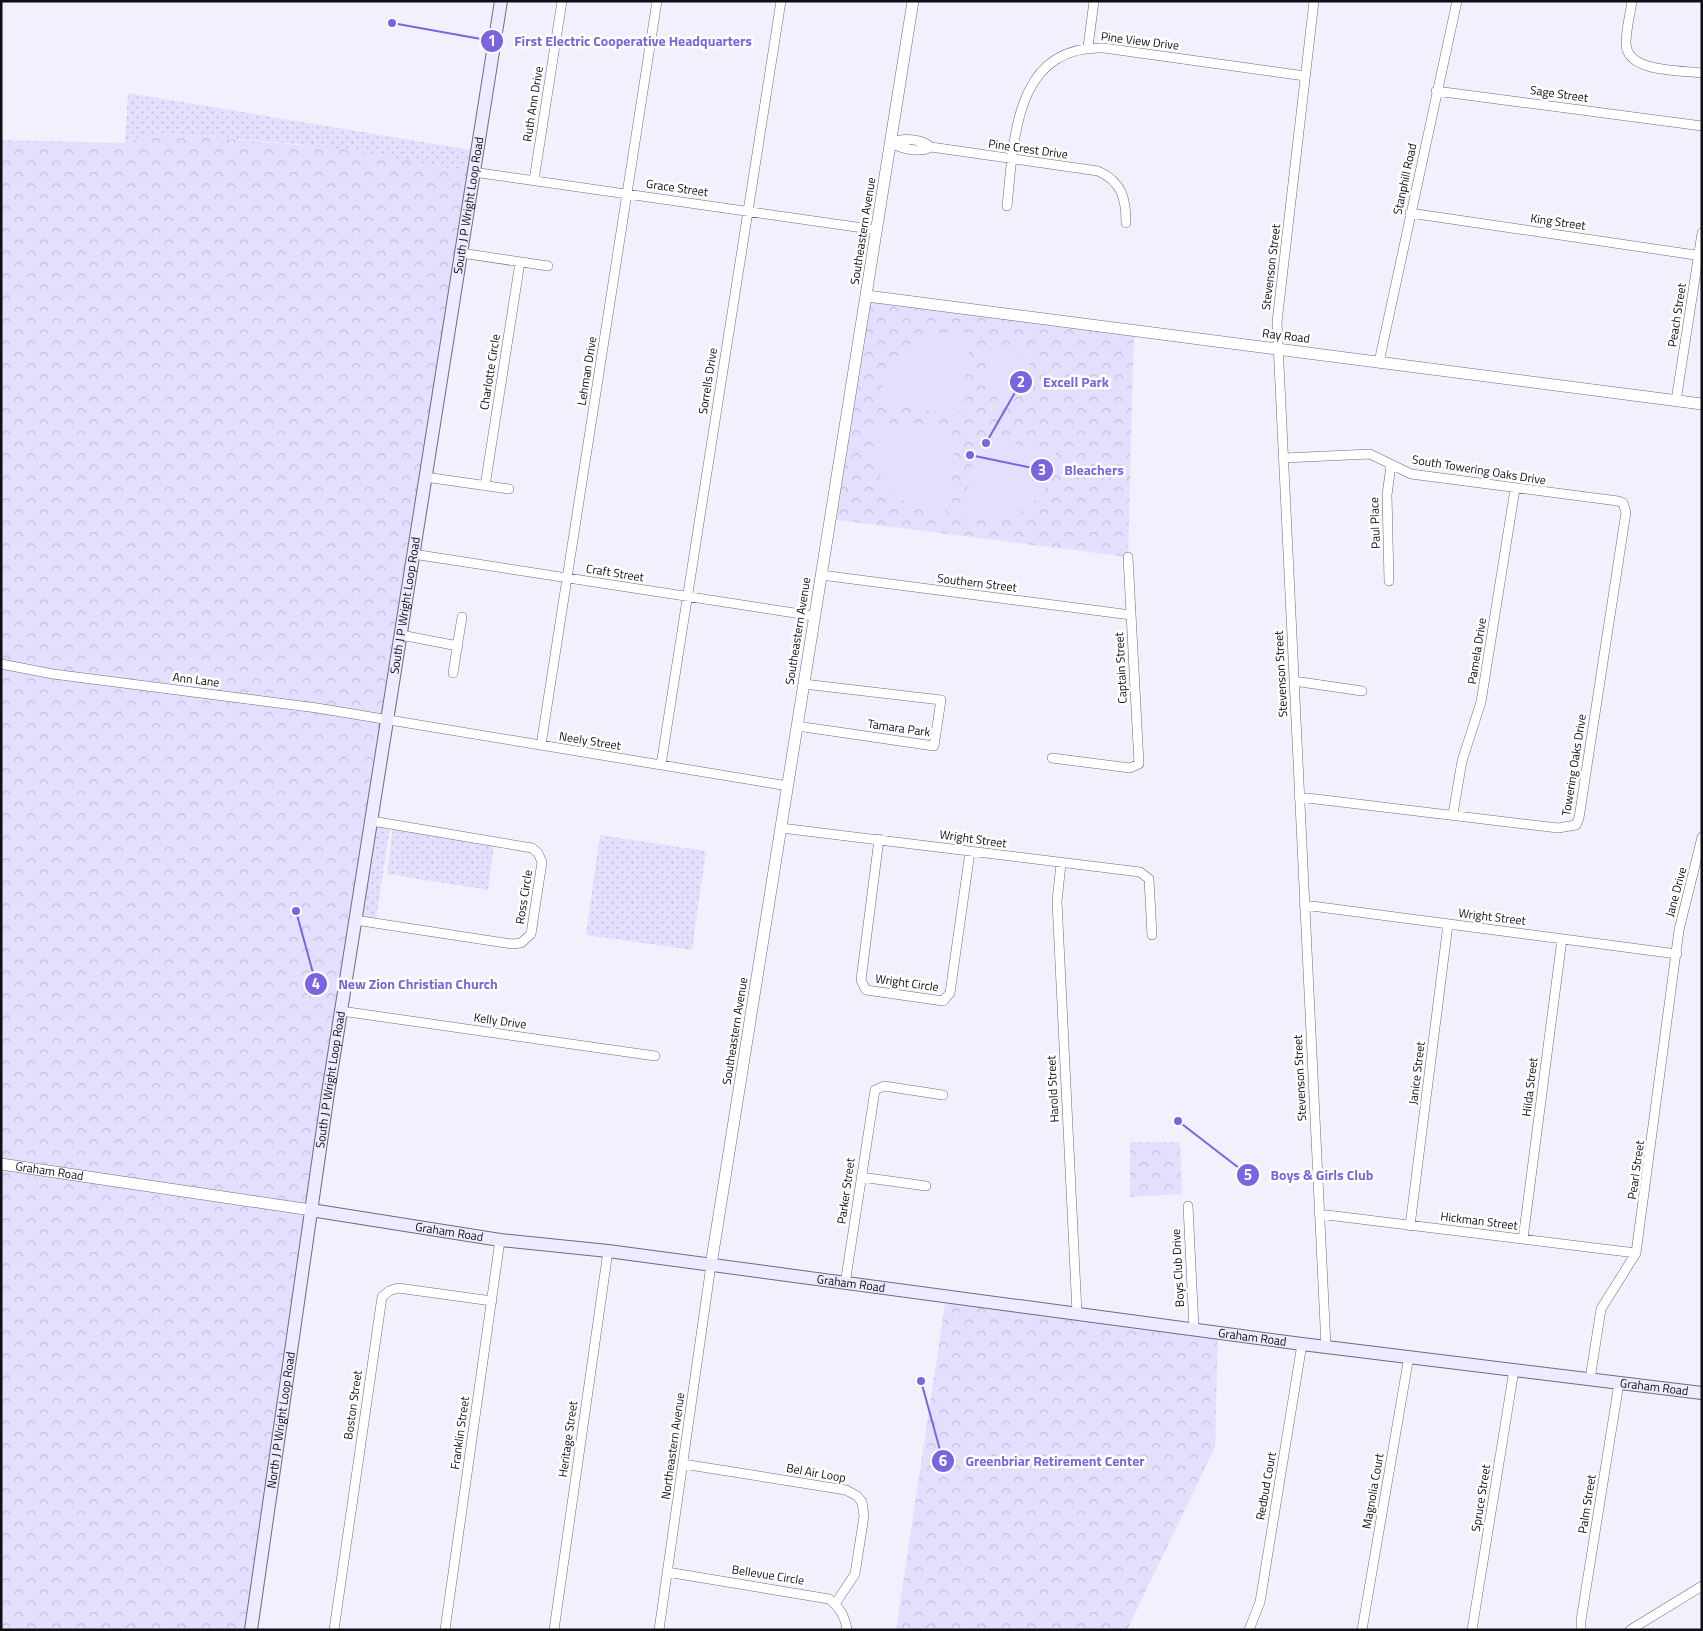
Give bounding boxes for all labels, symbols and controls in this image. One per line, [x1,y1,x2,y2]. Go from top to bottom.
street label: Pine View Drive [1100,26,1180,55]
callout: First Electric Cooperative Headquarters [480,27,762,56]
text: 1 [488,29,496,52]
text: First Electric Cooperative Headquarters [514,30,752,51]
street label: Ruth Ann Drive [517,65,548,143]
street label: Sage Street [1529,80,1590,107]
street label: Pine Crest Drive [987,134,1069,163]
street label: South J P Wright Loop Road [448,136,488,275]
street label: Stanphill Road [1388,141,1421,216]
street label: Grace Street [645,174,710,201]
street label: Southeastern Avenue [845,176,880,286]
street label: King Street [1529,208,1588,235]
street label: Stevenson Street [1256,222,1285,311]
street label: Peach Street [1662,281,1691,348]
street label: Ray Road [1261,323,1311,348]
street label: Charlotte Circle [474,333,505,411]
street label: Lehman Drive [572,335,601,407]
street label: Sorrells Drive [693,346,722,416]
callout: Excell Park [1008,367,1119,396]
text: 2 [1017,370,1025,393]
text: Excell Park [1043,371,1110,392]
street label: South Towering Oaks Drive [1411,450,1547,489]
callout: Bleachers [1030,456,1134,485]
text: 3 [1038,458,1046,481]
text: Bleachers [1064,459,1124,480]
street label: Paul Place [1364,497,1385,549]
street label: South J P Wright Loop Road [385,536,425,675]
street label: Craft Street [585,559,646,587]
street label: Southern Street [936,568,1019,597]
street label: Southeastern Avenue [780,576,815,686]
street label: Pamela Drive [1462,616,1491,685]
street label: Stevenson Street [1269,629,1292,718]
street label: Captain Street [1109,631,1132,704]
street label: Ann Lane [172,667,221,692]
street label: Towering Oaks Drive [1556,713,1591,817]
street label: Tamara Park [867,714,932,741]
street label: Neely Street [558,726,623,755]
street label: Wright Street [938,824,1009,853]
street label: Jane Drive [1660,865,1691,919]
street label: Ross Circle [510,868,537,925]
street label: Wright Street [1457,903,1528,930]
street label: Wright Circle [874,969,940,996]
callout: New Zion Christian Church [303,970,508,999]
text: 4 [312,972,320,995]
text: New Zion Christian Church [338,973,498,994]
street label: Southeastern Avenue [717,976,752,1086]
street label: Kelly Drive [473,1007,528,1034]
street label: South J P Wright Loop Road [310,1010,350,1149]
street label: Stevenson Street [1288,1033,1311,1122]
street label: Janice Street [1403,1040,1430,1106]
street label: Harold Street [1041,1054,1064,1123]
street label: Hilda Street [1516,1056,1543,1118]
street label: Pearl Street [1622,1138,1649,1201]
street label: Graham Road [14,1156,85,1185]
street label: Parker Street [831,1156,860,1225]
callout: Boys & Girls Club [1236,1161,1384,1190]
text: 5 [1244,1163,1252,1186]
text: Boys & Girls Club [1271,1164,1374,1185]
street label: Hickman Street [1439,1206,1520,1235]
street label: Graham Road [414,1217,485,1246]
street label: Boys Club Drive [1166,1228,1189,1308]
street label: Graham Road [816,1269,886,1297]
street label: Graham Road [1217,1323,1288,1351]
street label: North J P Wright Loop Road [261,1351,300,1490]
street label: Boston Street [338,1368,367,1441]
street label: Graham Road [1619,1373,1690,1400]
street label: Northeastern Avenue [656,1391,689,1501]
street label: Franklin Street [445,1394,474,1471]
street label: Heritage Street [553,1399,582,1478]
callout: Greenbriar Retirement Center [931,1446,1155,1475]
text: 6 [939,1449,947,1472]
text: Greenbriar Retirement Center [965,1450,1145,1471]
street label: Redbud Court [1250,1450,1281,1521]
street label: Magnolia Court [1357,1451,1389,1530]
street label: Bel Air Loop [785,1458,847,1487]
street label: Spruce Street [1466,1462,1495,1533]
street label: Palm Street [1572,1472,1601,1535]
street label: Bellevue Circle [731,1559,806,1590]

